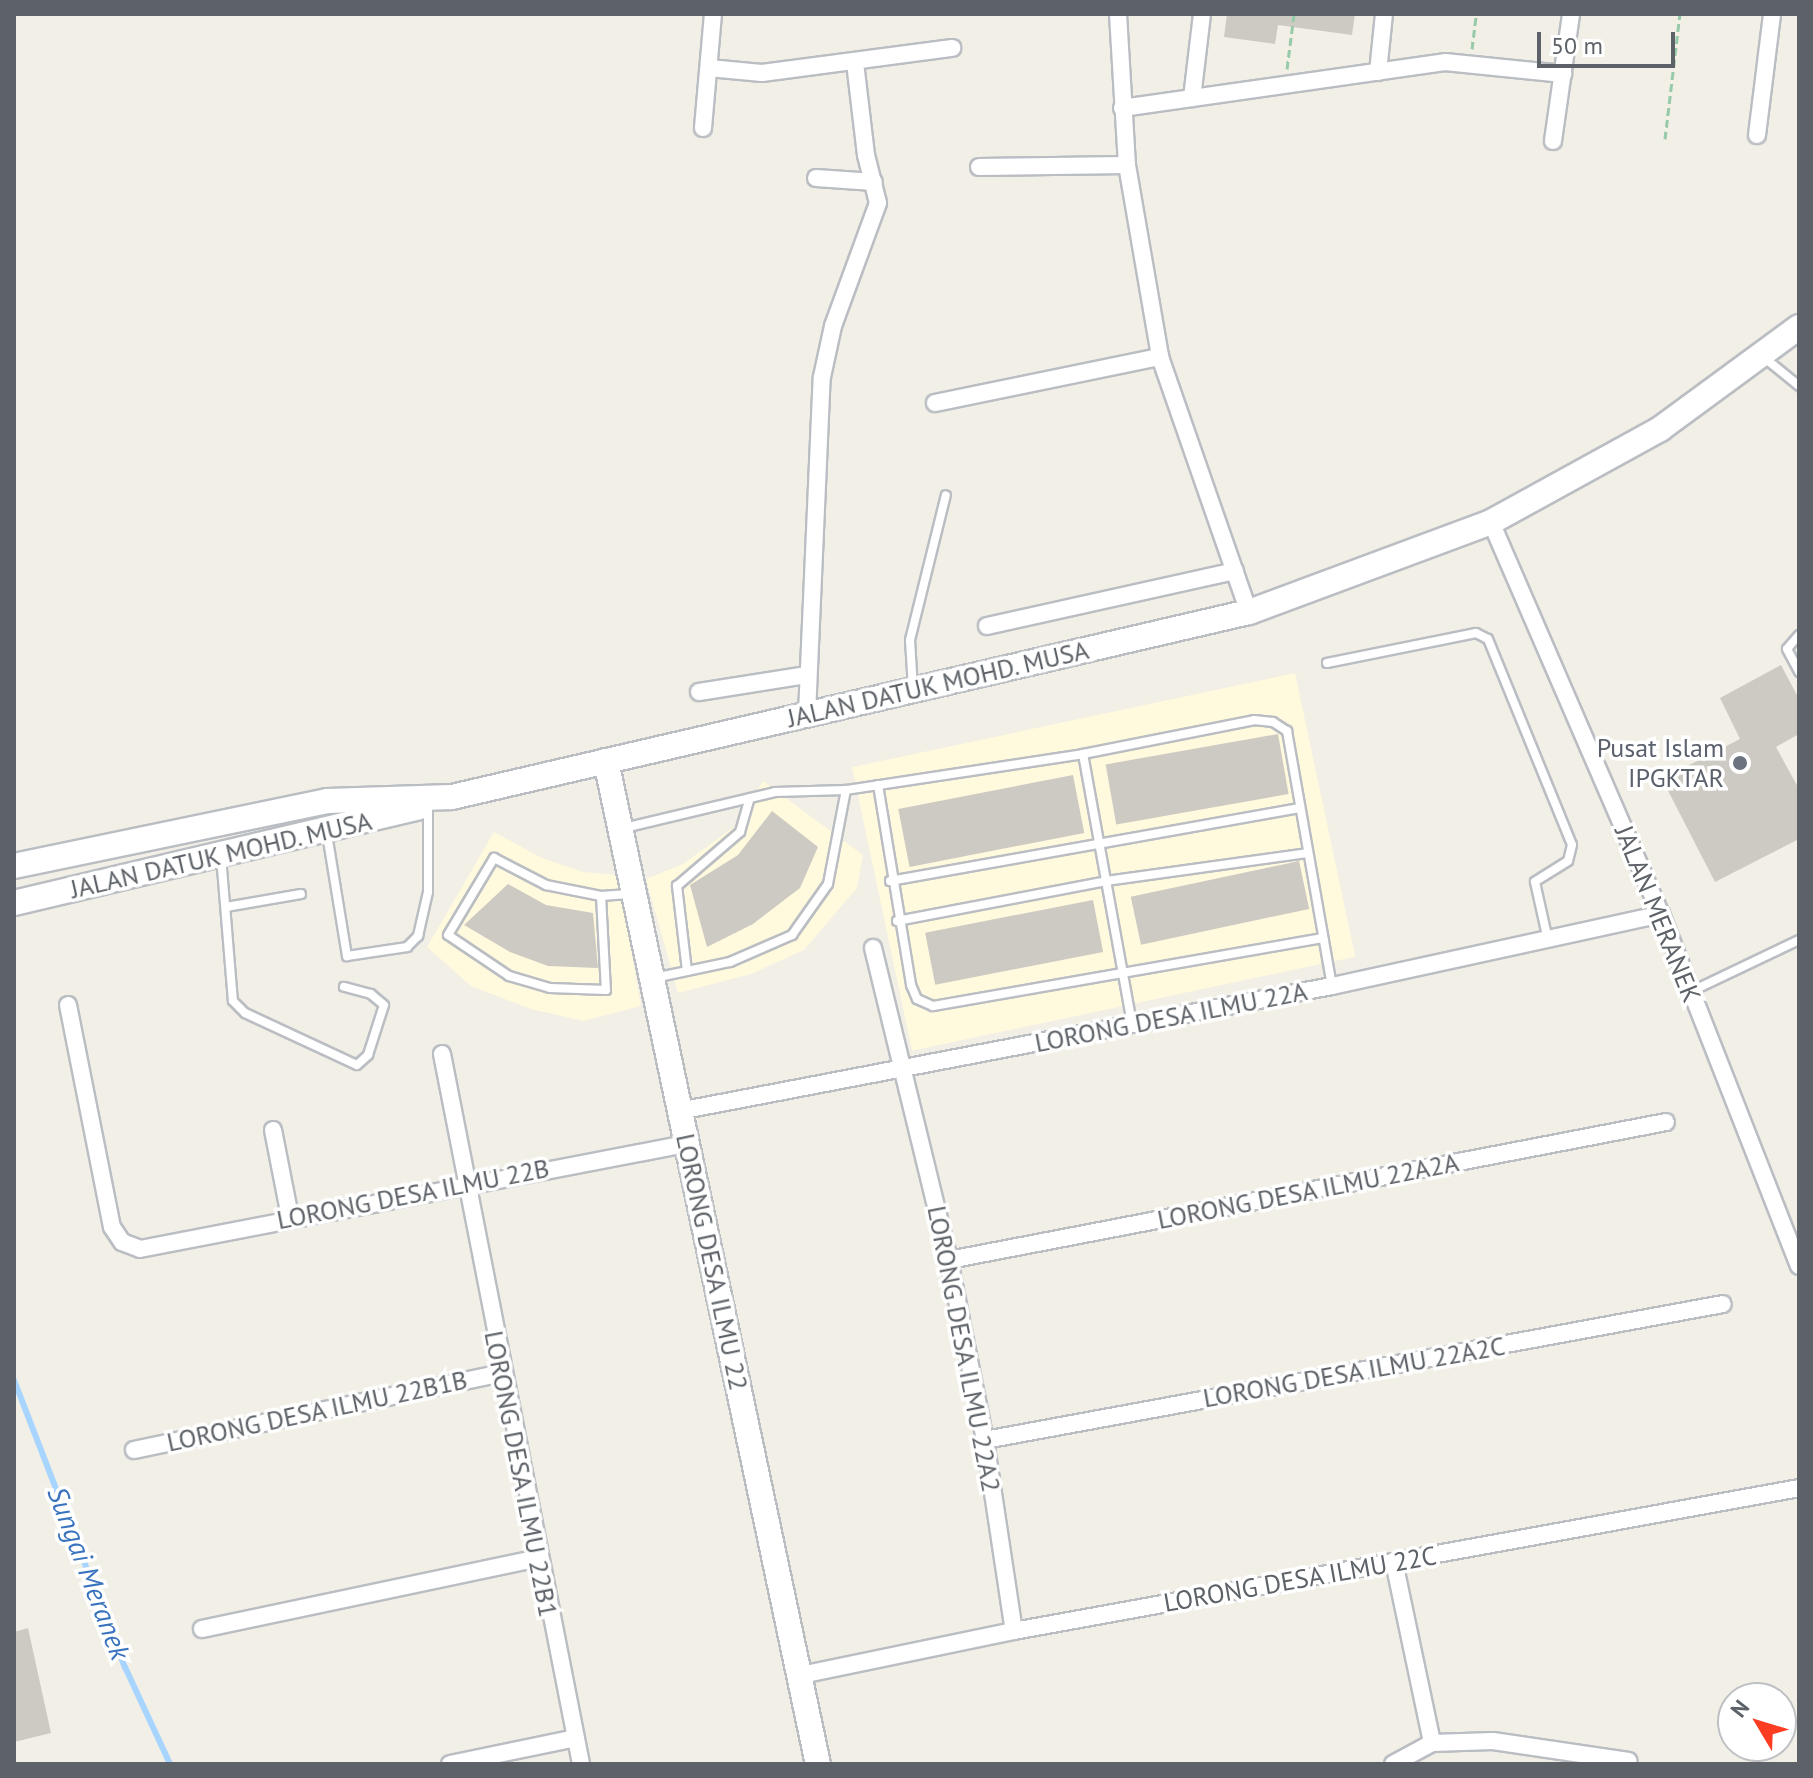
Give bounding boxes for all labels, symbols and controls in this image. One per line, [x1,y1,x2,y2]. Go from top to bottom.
scale bar [1541,16,1679,66]
text: 50 m [1551,30,1603,61]
street label: JALAN DATUK MOHD. MUSA [783,634,1093,734]
place label: Pusat Islam IPGKTAR [1597,732,1724,794]
marker: Pusat Islam IPGKTAR [1731,754,1749,772]
street label: JALAN DATUK MOHD. MUSA [66,805,376,905]
street label: JALAN MERANEK [1608,821,1708,1007]
street label: LORONG DESA ILMU 22A [1032,975,1310,1059]
street label: LORONG DESA ILMU 22 [669,1130,755,1394]
street label: LORONG DESA ILMU 22A2A [1154,1146,1462,1236]
street label: LORONG DESA ILMU 22B [274,1152,552,1236]
street label: LORONG DESA ILMU 22A2 [921,1203,1007,1495]
street label: LORONG DESA ILMU 22B1 [478,1328,564,1620]
street label: LORONG DESA ILMU 22A2C [1200,1330,1508,1414]
street label: LORONG DESA ILMU 22B1B [164,1364,470,1458]
water label: Sungai Meranek [41,1482,137,1664]
street label: LORONG DESA ILMU 22C [1161,1540,1439,1618]
north arrow [1717,1682,1797,1762]
text: N [1724,1694,1755,1723]

